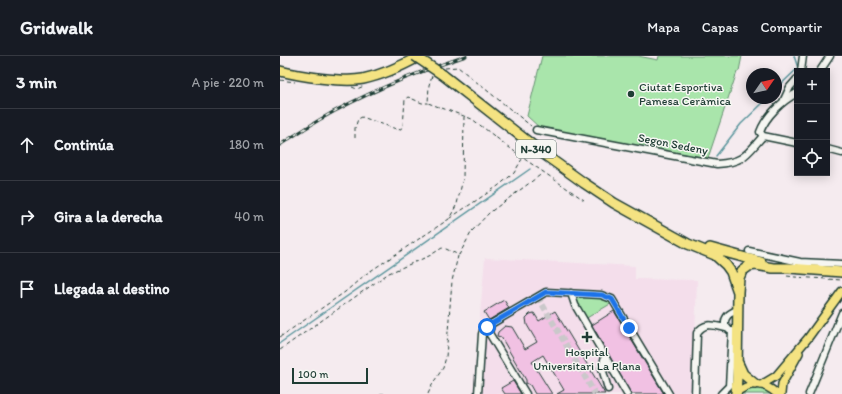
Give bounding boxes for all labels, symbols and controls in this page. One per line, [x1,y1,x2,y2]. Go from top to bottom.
text: Gridwalk [20,16,93,39]
text: Mapa [647,19,680,36]
text: Capas [702,19,739,36]
text: Compartir [761,19,822,36]
north arrow [746,68,782,104]
map controls [794,68,830,176]
button: + [794,68,830,104]
text: 3 min [16,72,57,92]
text: A pie · 220 m [192,75,264,90]
place label: Ciutat Esportiva Pamesa Ceràmica [639,80,732,108]
marker: Ciutat Esportiva Pamesa Ceràmica [626,89,636,99]
button: − [794,104,830,140]
street label: Segon Sedeny [637,130,710,158]
icon: ahead [16,134,38,156]
text: Continúa [54,136,114,154]
text: 180 m [229,137,264,152]
road number: N-340 [516,140,556,158]
button: locate [794,140,830,176]
icon: right [16,206,38,228]
text: Gira a la derecha [54,208,163,226]
text: 40 m [234,209,264,224]
icon: arrive [16,278,38,300]
text: Llegada al destino [54,280,170,298]
route start [478,318,496,336]
route end [620,319,638,337]
marker: Hospital Universitari La Plana [581,331,593,343]
place label: Hospital Universitari La Plana [533,345,641,373]
scale bar [292,366,368,385]
text: 100 m [298,368,328,381]

